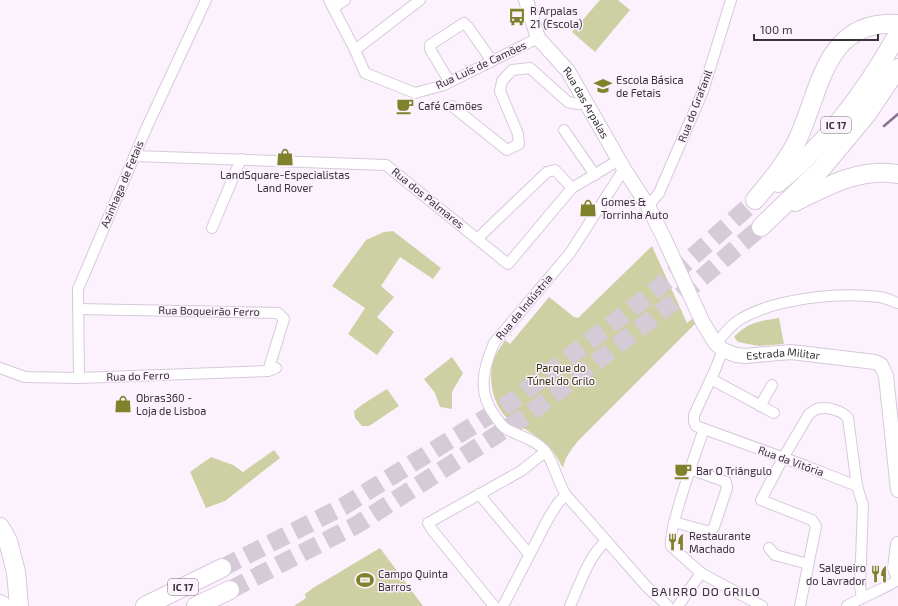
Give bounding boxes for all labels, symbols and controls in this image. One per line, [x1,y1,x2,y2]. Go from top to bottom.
place label: R Arpalas 21 (Escola) [530,4,583,30]
bus stop icon: R Arpalas 21 (Escola) [507,7,527,27]
scale bar [754,16,878,42]
text: 100 m [760,22,792,36]
street label: Rua Luís de Camões [433,38,529,91]
street label: Rua das Arpalas [561,64,612,141]
street label: Rua do Grafanil [675,67,715,144]
place label: Escola Básica de Fetais [616,73,684,99]
school or university icon: Escola Básica de Fetais [593,76,613,96]
cafe icon: Café Camões [395,96,415,116]
place label: Café Camões [418,99,483,112]
road number: IC 17 [821,117,851,133]
street label: Azinhaga de Fetais [97,138,146,229]
shop icon: LandSquare-Especialistas Land Rover [275,147,295,167]
street label: Rua dos Palmares [390,164,467,231]
place label: LandSquare-Especialistas Land Rover [220,168,350,194]
place label: Gomes & Torrinha Auto [601,195,669,221]
shop icon: Gomes & Torrinha Auto [578,198,598,218]
street label: Rua da Indústria [493,271,555,342]
street label: Rua Boqueirão Ferro [158,303,260,318]
street label: Estrada Militar [746,345,822,362]
park label: Parque do Túnel do Grilo [527,361,595,387]
street label: Rua do Ferro [106,368,170,383]
place label: Obras360 - Loja de Lisboa [136,391,206,418]
shop icon: Obras360 - Loja de Lisboa [113,394,133,414]
street label: Rua da Vitória [756,443,826,478]
cafe icon: Bar O Triângulo [673,461,693,481]
place label: Bar O Triângulo [696,464,772,477]
place label: Restaurante Machado [689,529,751,555]
restaurant icon: Restaurante Machado [666,532,686,552]
place label: Salgueiro do Lavrador [806,561,867,587]
restaurant icon: Salgueiro do Lavrador [869,564,889,584]
place label: Campo Quinta Barros [378,567,448,593]
sports icon: Campo Quinta Barros [355,570,375,590]
road number: IC 17 [168,579,198,595]
district label: BAIRRO DO GRILO [651,584,761,598]

